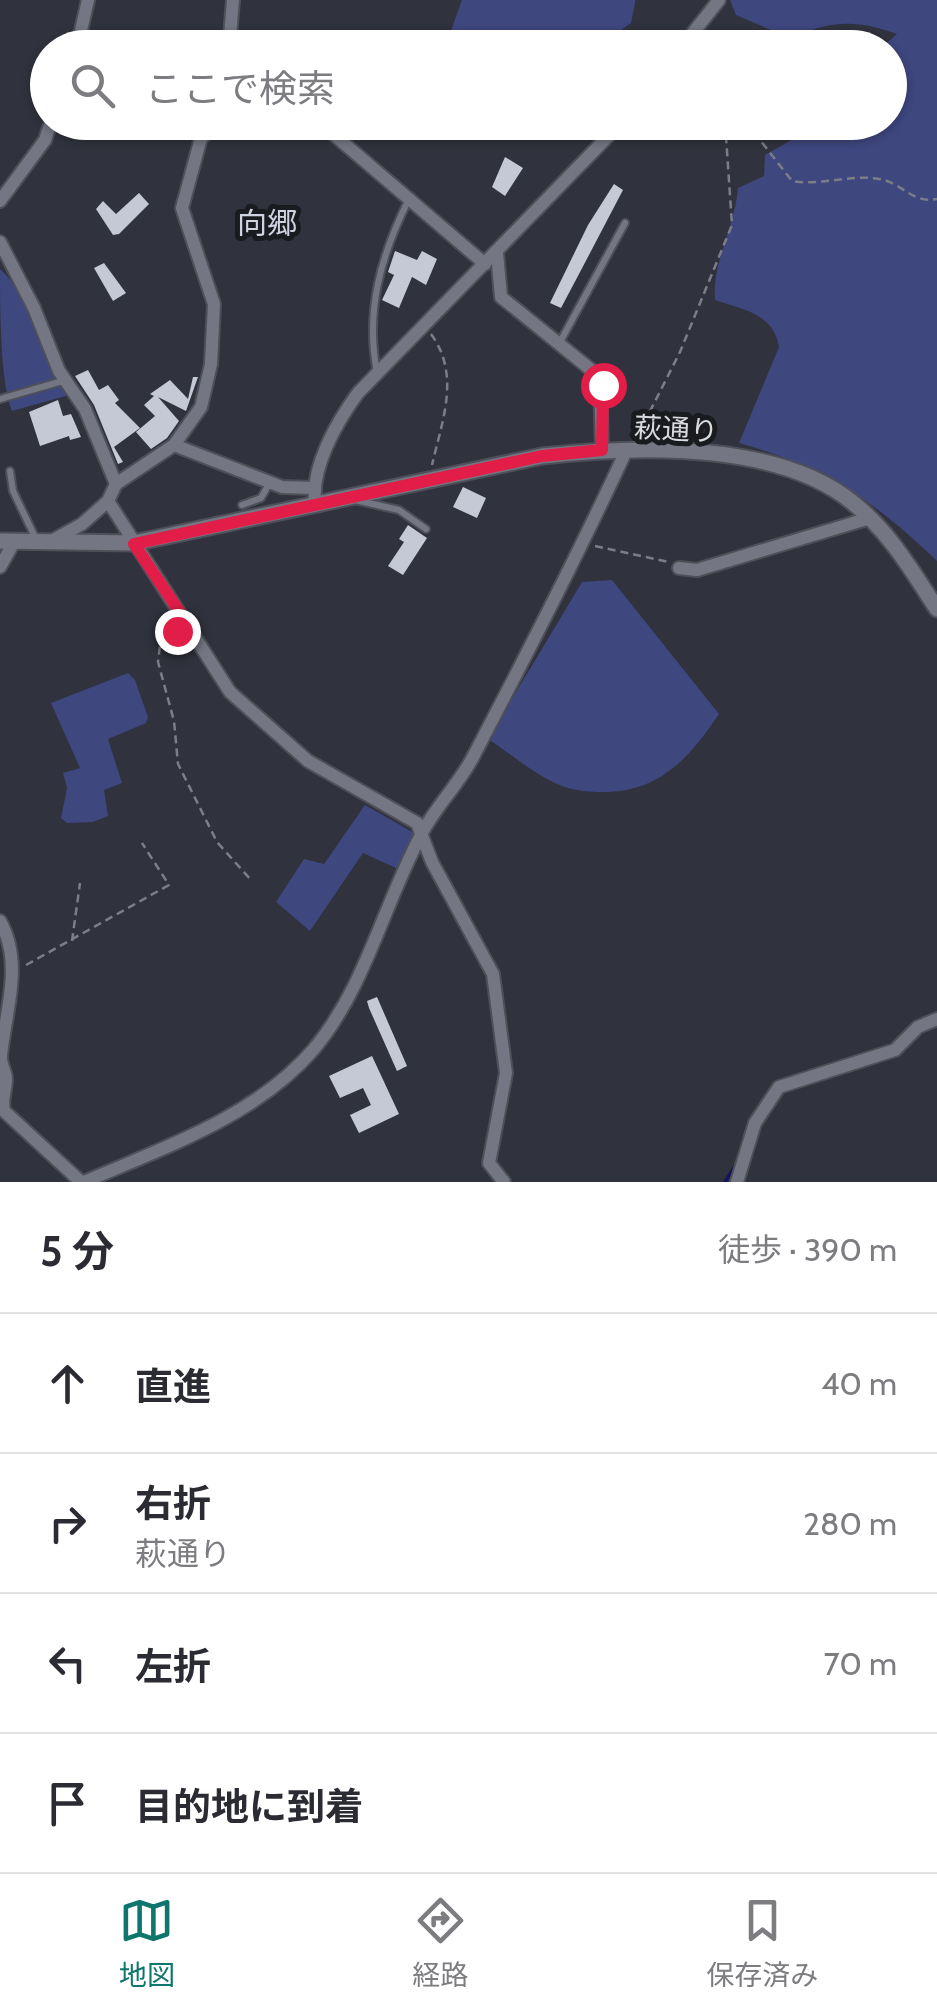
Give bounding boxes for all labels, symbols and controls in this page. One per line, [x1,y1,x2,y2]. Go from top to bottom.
search box [30,30,907,140]
icon: search [65,58,120,113]
text: ここで検索 [145,65,335,112]
district label: 向郷 [237,205,297,242]
route start [581,363,627,409]
street label: 萩通り [633,410,719,448]
route end [155,609,201,655]
text: 5 分 [40,1225,114,1277]
text: 徒歩 · 390 m [718,1230,897,1269]
icon: ahead [40,1356,95,1411]
text: 直進 [135,1363,211,1410]
text: 40 m [821,1364,897,1403]
text: 右折 [135,1480,211,1527]
icon: right [40,1496,95,1551]
text: 280 m [803,1504,897,1543]
text: 萩通り [135,1534,231,1573]
icon: left [40,1636,95,1691]
text: 左折 [135,1643,211,1690]
text: 70 m [824,1644,897,1683]
icon: arrive [40,1776,95,1831]
text: 目的地に到着 [135,1783,363,1830]
tab: 地図 [119,1893,175,1993]
tab: 経路 [412,1893,468,1993]
tab: 保存済み [706,1893,818,1993]

